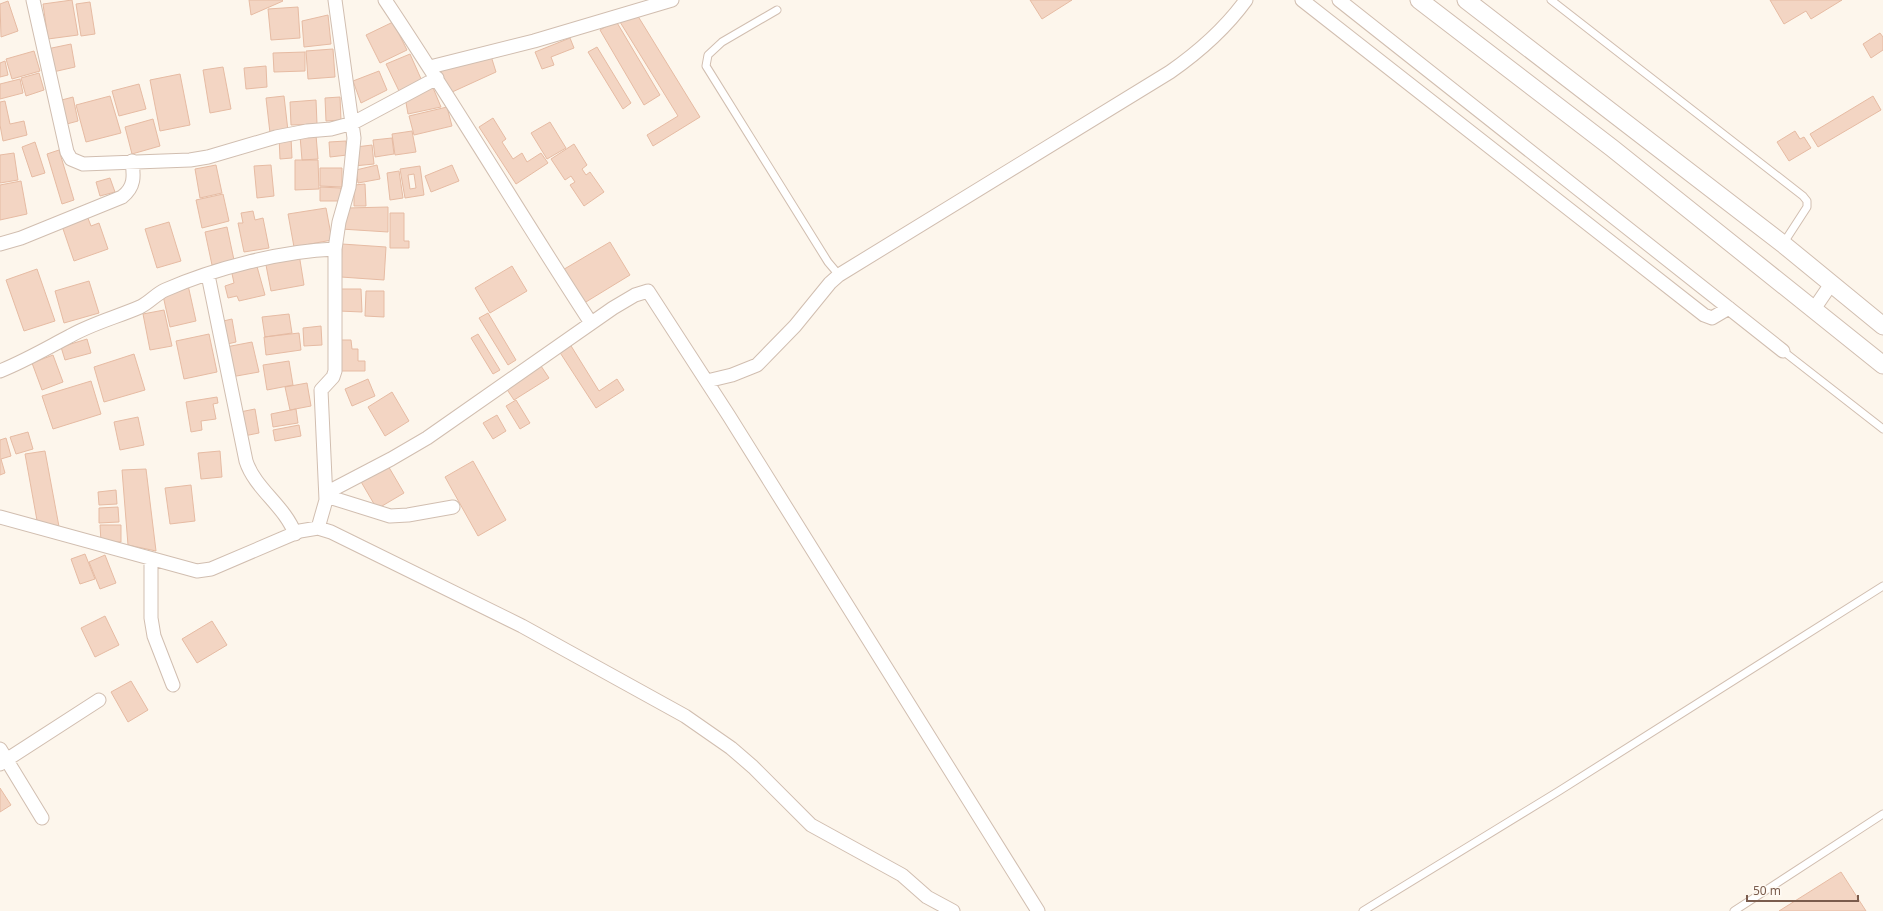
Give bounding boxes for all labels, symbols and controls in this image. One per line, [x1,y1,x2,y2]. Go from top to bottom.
scale bar [1747,877,1858,903]
text: 50 m [1753,882,1781,899]

